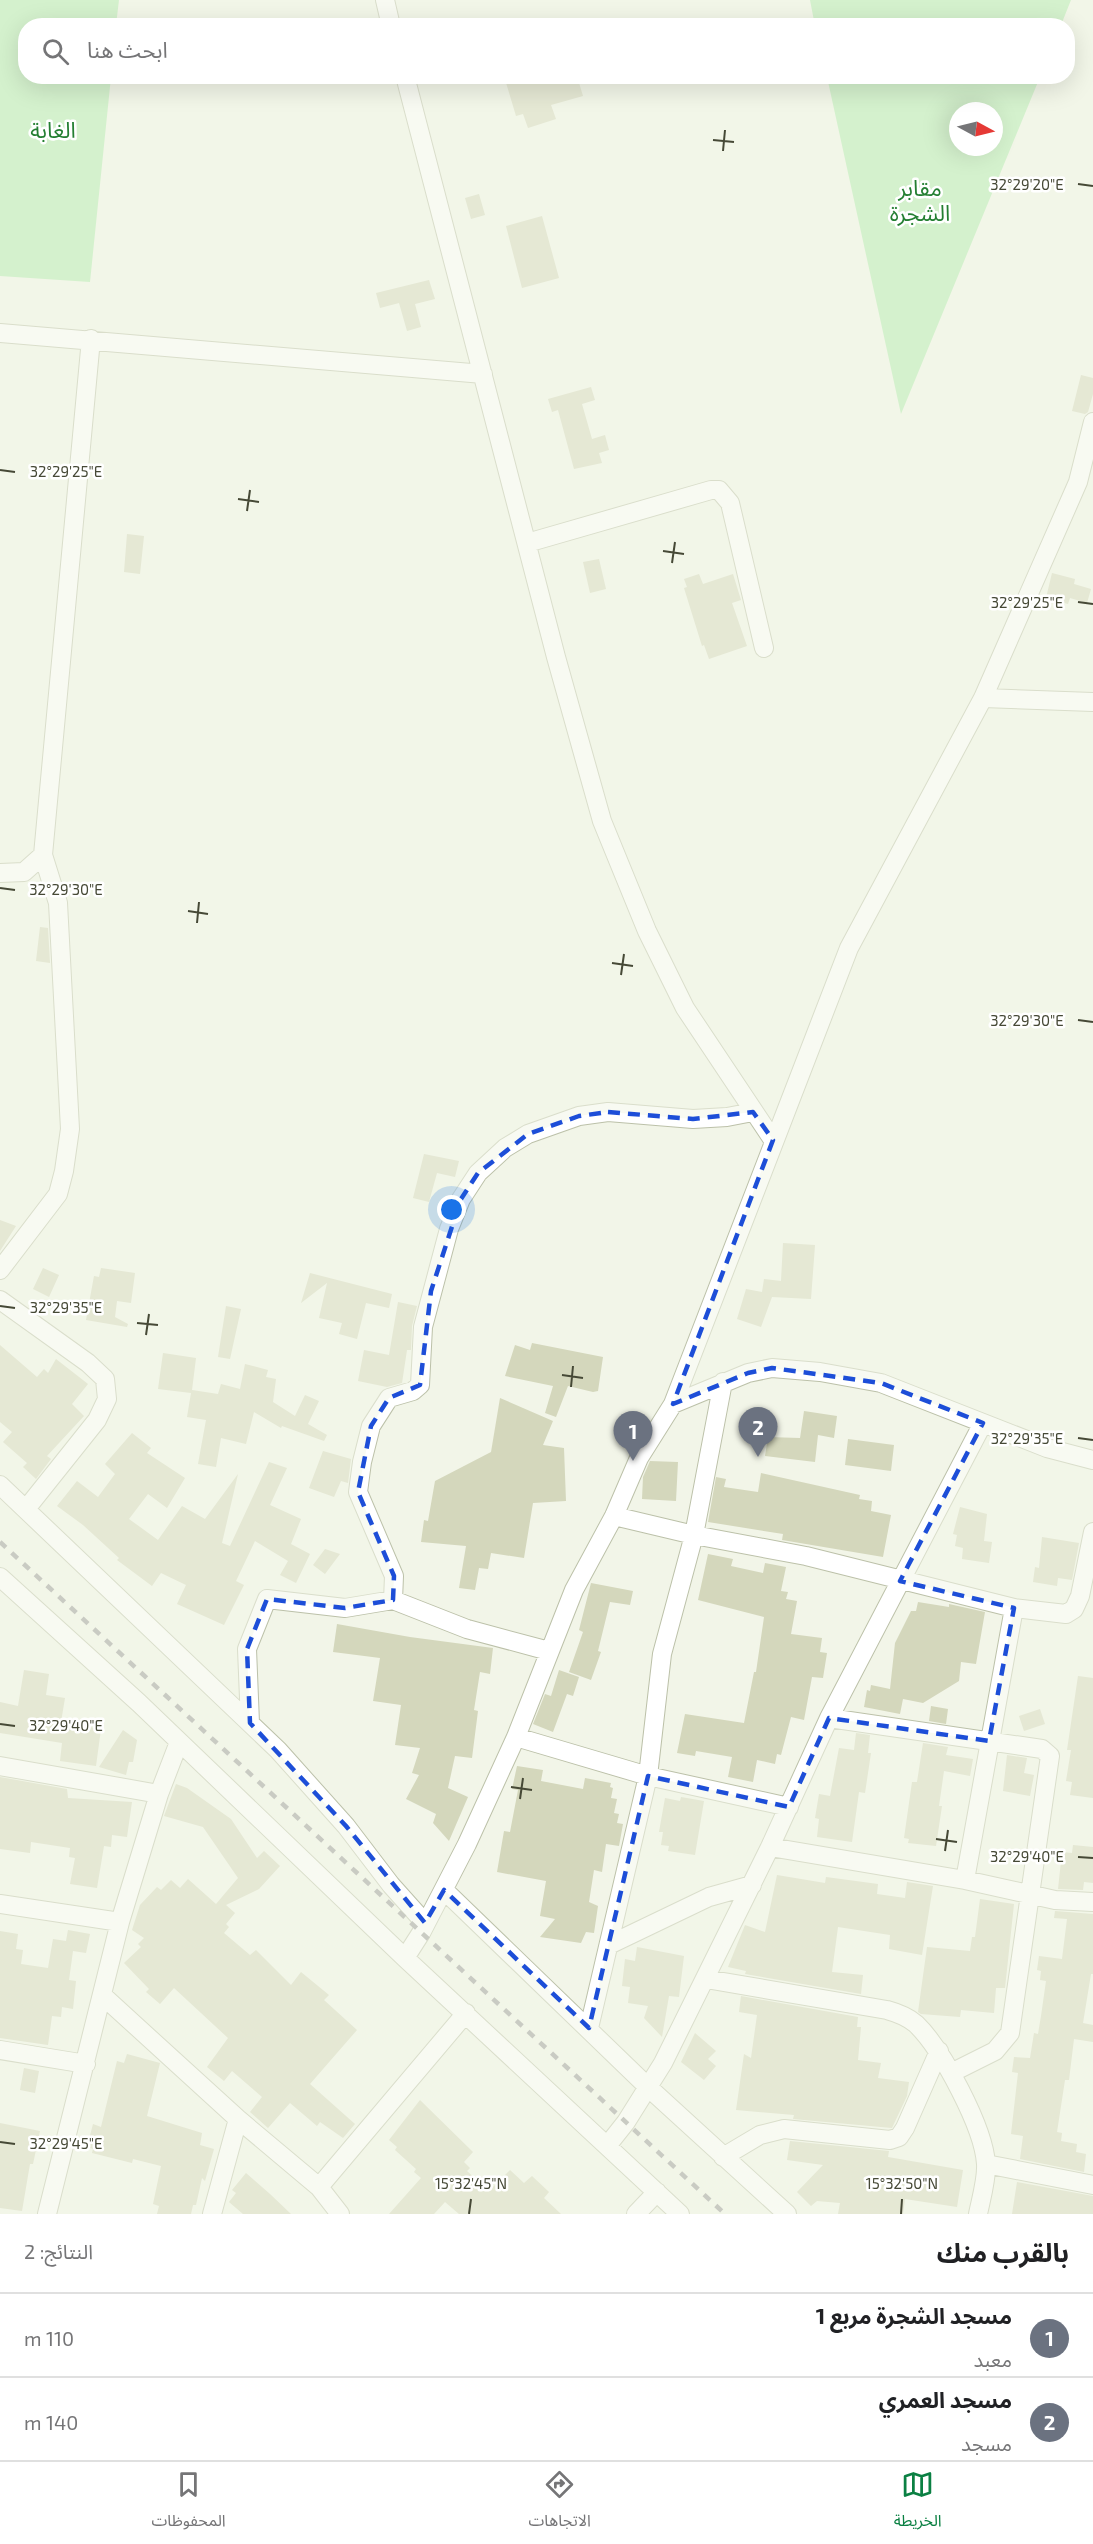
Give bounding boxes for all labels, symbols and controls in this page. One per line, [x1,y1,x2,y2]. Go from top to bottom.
search box [18,18,1075,84]
icon: search [39,35,72,68]
text: ابحث هنا [87,36,168,62]
north arrow [949,102,1003,156]
park label: الغابة [30,116,76,142]
park label: مقابر الشجرة [890,174,950,226]
text: 32°29'20"E [990,175,1064,193]
text: 32°29'25"E [30,462,102,480]
text: 32°29'25"E [991,593,1063,611]
text: 32°29'30"E [29,880,103,898]
text: 32°29'30"E [990,1011,1064,1029]
your location [437,1195,466,1224]
text: 32°29'35"E [30,1298,102,1316]
pin: 2 [738,1408,777,1457]
pin: 1 [614,1412,652,1461]
text: 32°29'35"E [991,1429,1063,1447]
text: 32°29'40"E [29,1716,103,1734]
text: 32°29'40"E [990,1847,1064,1865]
text: 32°29'45"E [29,2134,103,2152]
text: 15°32'45"N [435,2174,507,2192]
text: 15°32'50"N [866,2174,938,2192]
text: بالقرب منك [937,2236,1069,2267]
text: النتائج: 2 [24,2239,93,2263]
text: مسجد الشجرة مربع 1 [816,2302,1012,2328]
text: 110 m [24,2326,74,2350]
text: 1 [1045,2326,1054,2350]
text: معبد [974,2347,1012,2371]
text: مسجد العمري [879,2386,1012,2412]
text: 140 m [24,2410,78,2434]
text: 2 [1044,2410,1055,2434]
text: مسجد [961,2431,1012,2455]
tab: المحفوظات [151,2468,226,2538]
tab: الاتجاهات [528,2468,591,2538]
tab: الخريطة [894,2468,942,2538]

